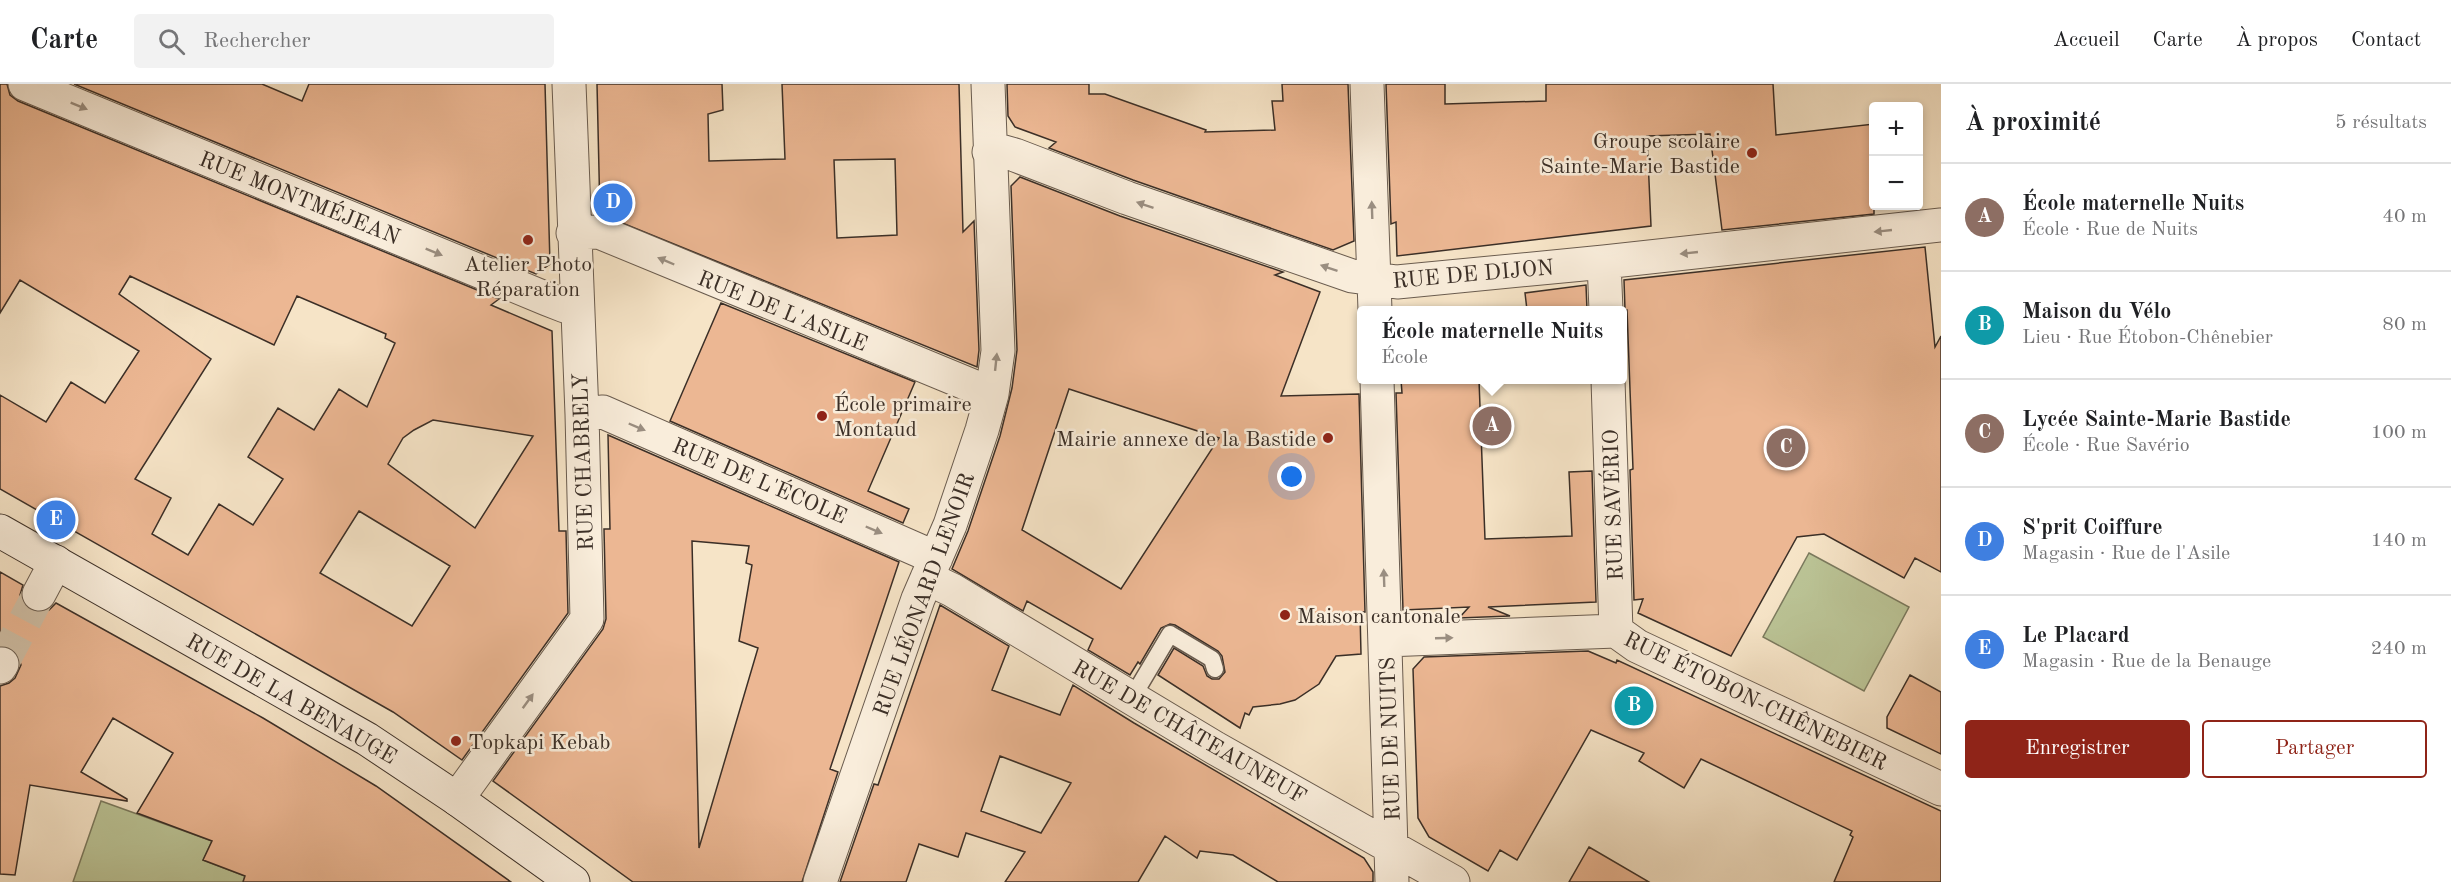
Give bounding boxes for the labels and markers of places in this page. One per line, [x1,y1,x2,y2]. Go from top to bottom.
place label: Groupe scolaire Sainte-Marie Bastide [1540,131,1740,178]
marker: Groupe scolaire Sainte-Marie Bastide [1745,146,1759,160]
pin: D [594,180,632,226]
marker: Atelier Photo Réparation [521,233,535,247]
place label: Atelier Photo Réparation [464,254,592,301]
place label: École primaire Montaud [834,391,972,441]
pin: A [1472,404,1512,448]
marker: École primaire Montaud [815,409,829,423]
pin: C [1766,426,1806,470]
place label: Mairie annexe de la Bastide [1056,429,1316,451]
marker: Mairie annexe de la Bastide [1321,431,1335,445]
pin: E [36,498,76,542]
place label: Maison cantonale [1297,606,1461,628]
marker: Maison cantonale [1278,608,1292,622]
pin: B [1614,684,1654,728]
place label: Topkapi Kebab [468,732,610,754]
marker: Topkapi Kebab [449,734,463,748]

